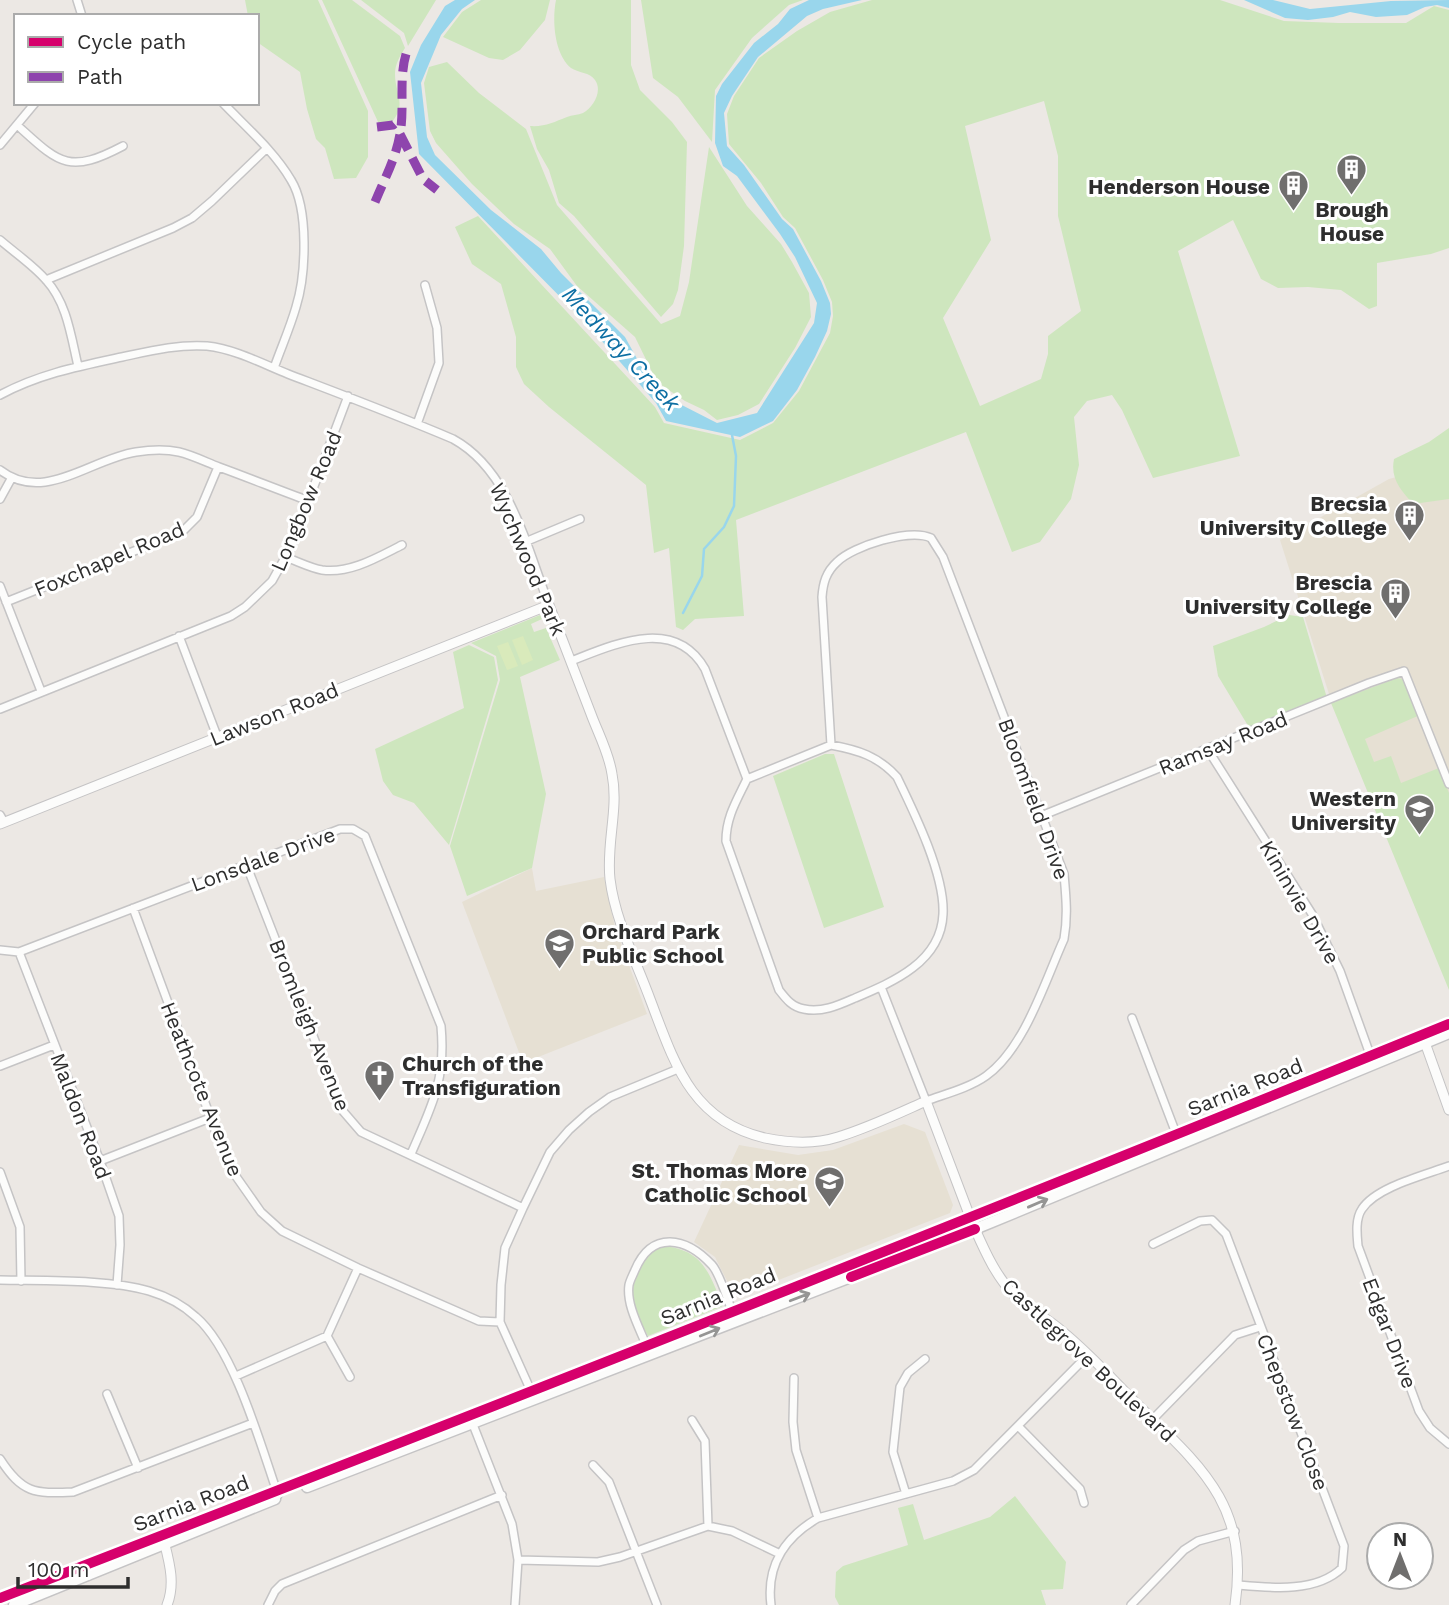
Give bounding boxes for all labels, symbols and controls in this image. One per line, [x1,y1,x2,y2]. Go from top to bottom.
legend [14,14,259,105]
text: Cycle path [77,29,186,54]
text: Path [77,64,123,89]
building icon: Brough House [1335,152,1369,196]
building icon: Henderson House [1276,169,1310,213]
place label: Henderson House [1088,174,1270,199]
place label: Brough House [1315,197,1389,246]
water label: Medway Creek [556,281,687,418]
street label: Longbow Road [265,427,347,575]
street label: Wychwood Park [485,479,571,639]
place label: Brecsia University College [1200,491,1388,540]
building icon: Brecsia University College [1393,498,1427,542]
street label: Foxchapel Road [30,516,188,602]
place label: Brescia University College [1185,570,1373,619]
building icon: Brescia University College [1378,577,1412,621]
street label: Lawson Road [206,677,342,751]
street label: Ramsay Road [1155,706,1291,780]
street label: Bloomfield Drive [993,715,1075,883]
place label: Western University [1291,786,1396,835]
school or university icon: Western University [1402,793,1436,837]
street label: Lonsdale Drive [187,821,339,897]
street label: Kininvie Drive [1255,836,1345,968]
place label: Orchard Park Public School [582,919,724,968]
school or university icon: Orchard Park Public School [542,926,576,970]
street label: Bromleigh Avenue [264,935,356,1115]
street label: Heathcote Avenue [156,998,248,1180]
street label: Maldon Road [45,1049,117,1183]
place label: Church of the Transfiguration [402,1051,561,1100]
street label: Sarnia Road [1184,1053,1306,1121]
church icon: Church of the Transfiguration [362,1058,396,1102]
place label: St. Thomas More Catholic School [631,1158,807,1207]
school or university icon: St. Thomas More Catholic School [813,1165,847,1209]
one-way arrow [1027,1195,1048,1208]
street label: Sarnia Road [657,1262,779,1330]
street label: Castlegrove Boulevard [997,1273,1181,1447]
street label: Edgar Drive [1357,1274,1423,1392]
one-way arrow [788,1289,810,1302]
one-way arrow [699,1324,721,1337]
street label: Chepstow Close [1252,1330,1334,1494]
street label: Sarnia Road [130,1469,252,1537]
north arrow [1365,1521,1435,1591]
text: N [1393,1528,1407,1551]
scale bar [18,1546,128,1590]
text: 100 m [28,1557,90,1582]

